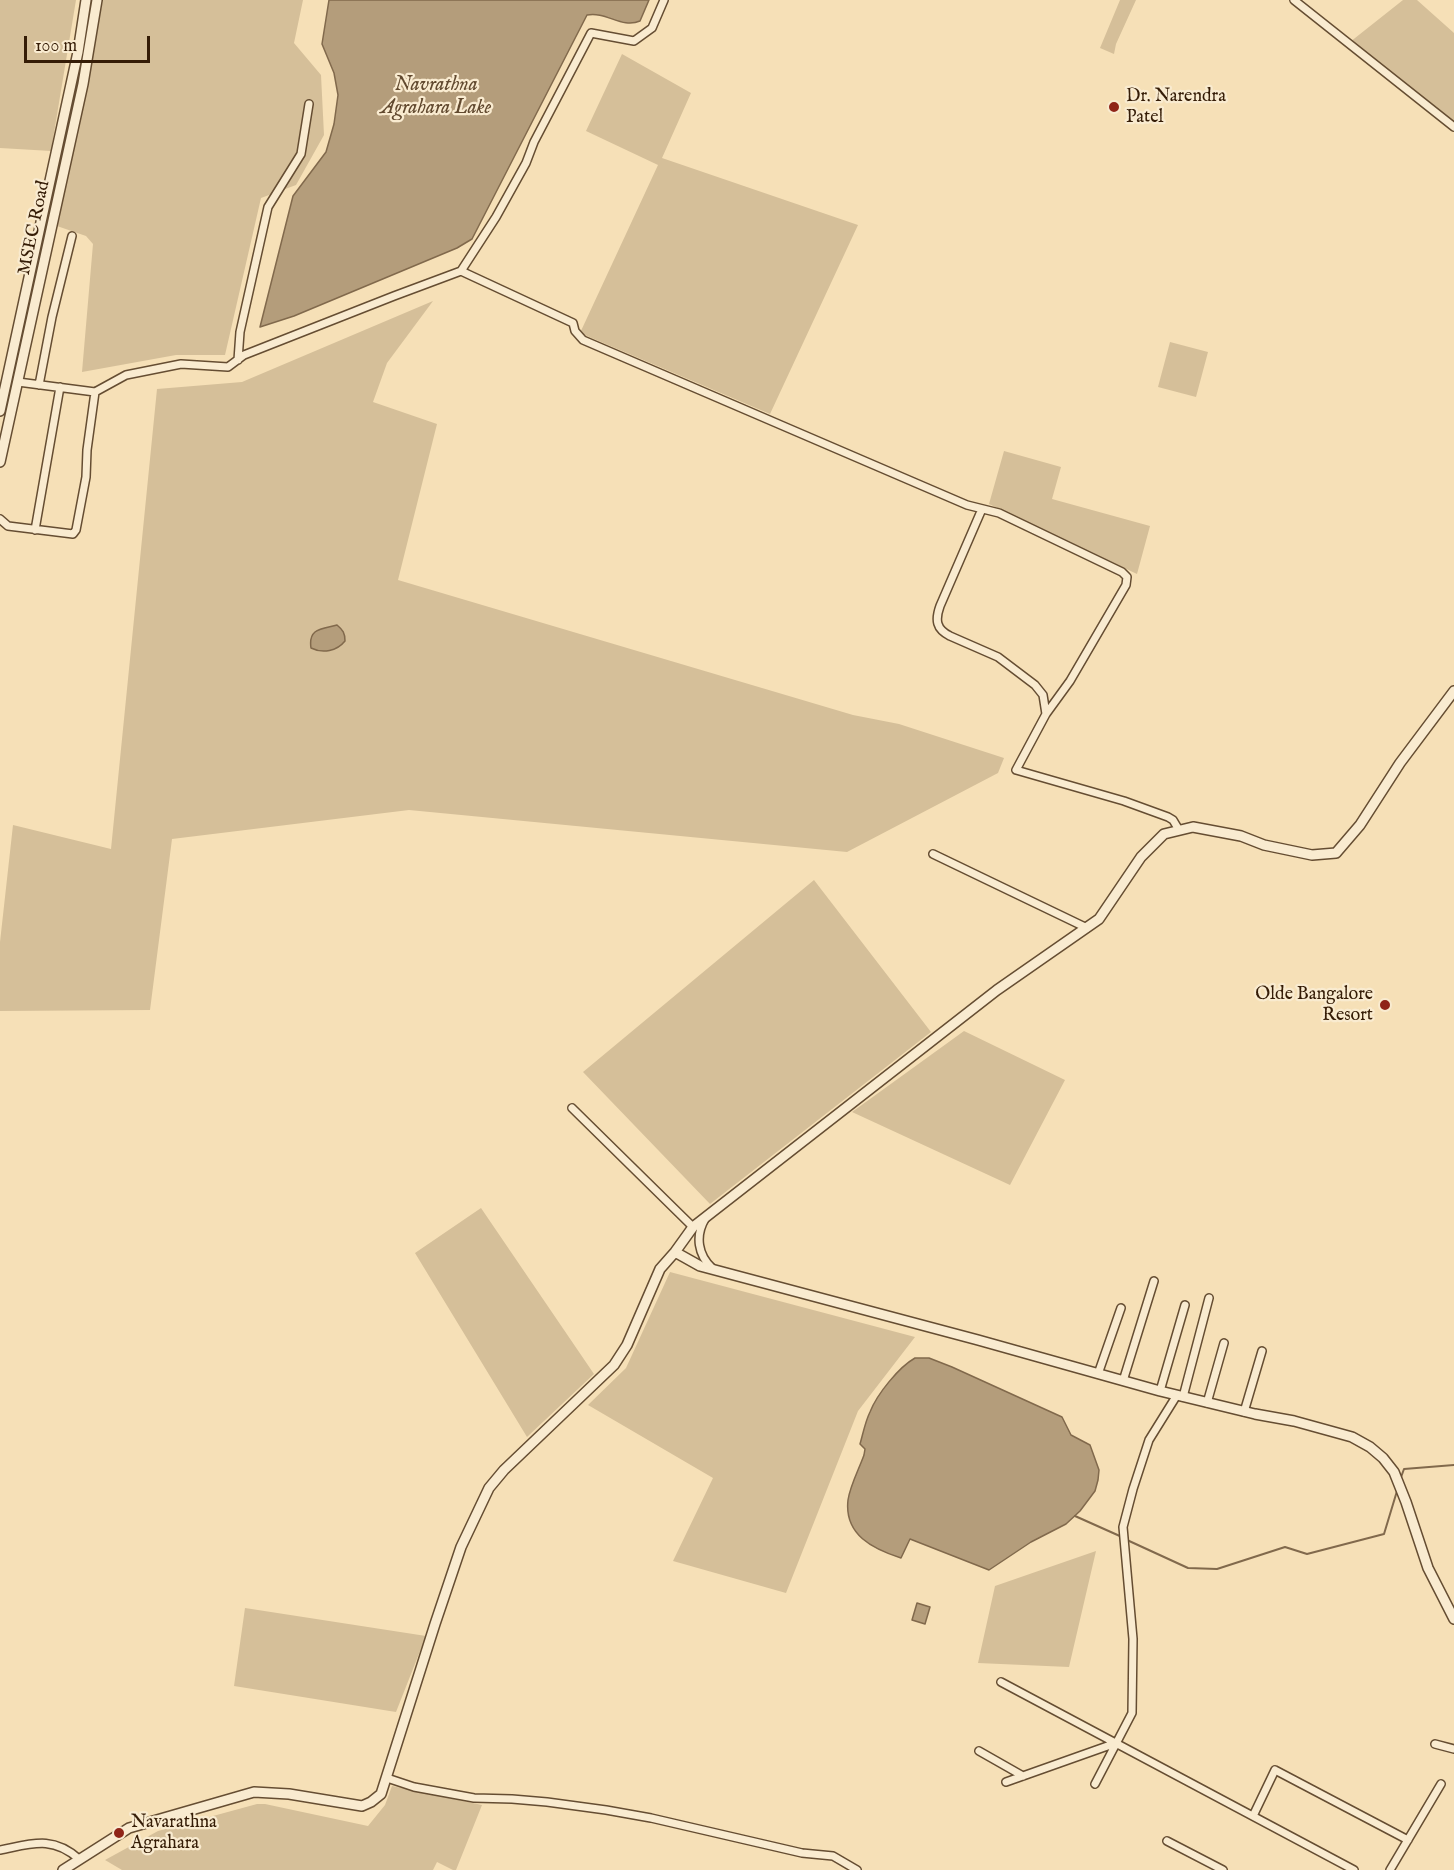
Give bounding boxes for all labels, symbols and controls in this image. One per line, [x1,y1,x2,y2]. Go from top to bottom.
scale bar [27,24,153,62]
text: 100 m [35,35,77,58]
water label: Navrathna Agrahara Lake [381,74,491,121]
place label: Dr. Narendra Patel [1126,86,1226,128]
marker: Dr. Narendra Patel [1107,100,1121,114]
street label: MSEC Road [14,179,56,277]
place label: Olde Bangalore Resort [1255,984,1373,1026]
marker: Olde Bangalore Resort [1378,998,1392,1012]
place label: Navarathna Agrahara [131,1812,217,1854]
marker: Navarathna Agrahara [112,1826,126,1840]

